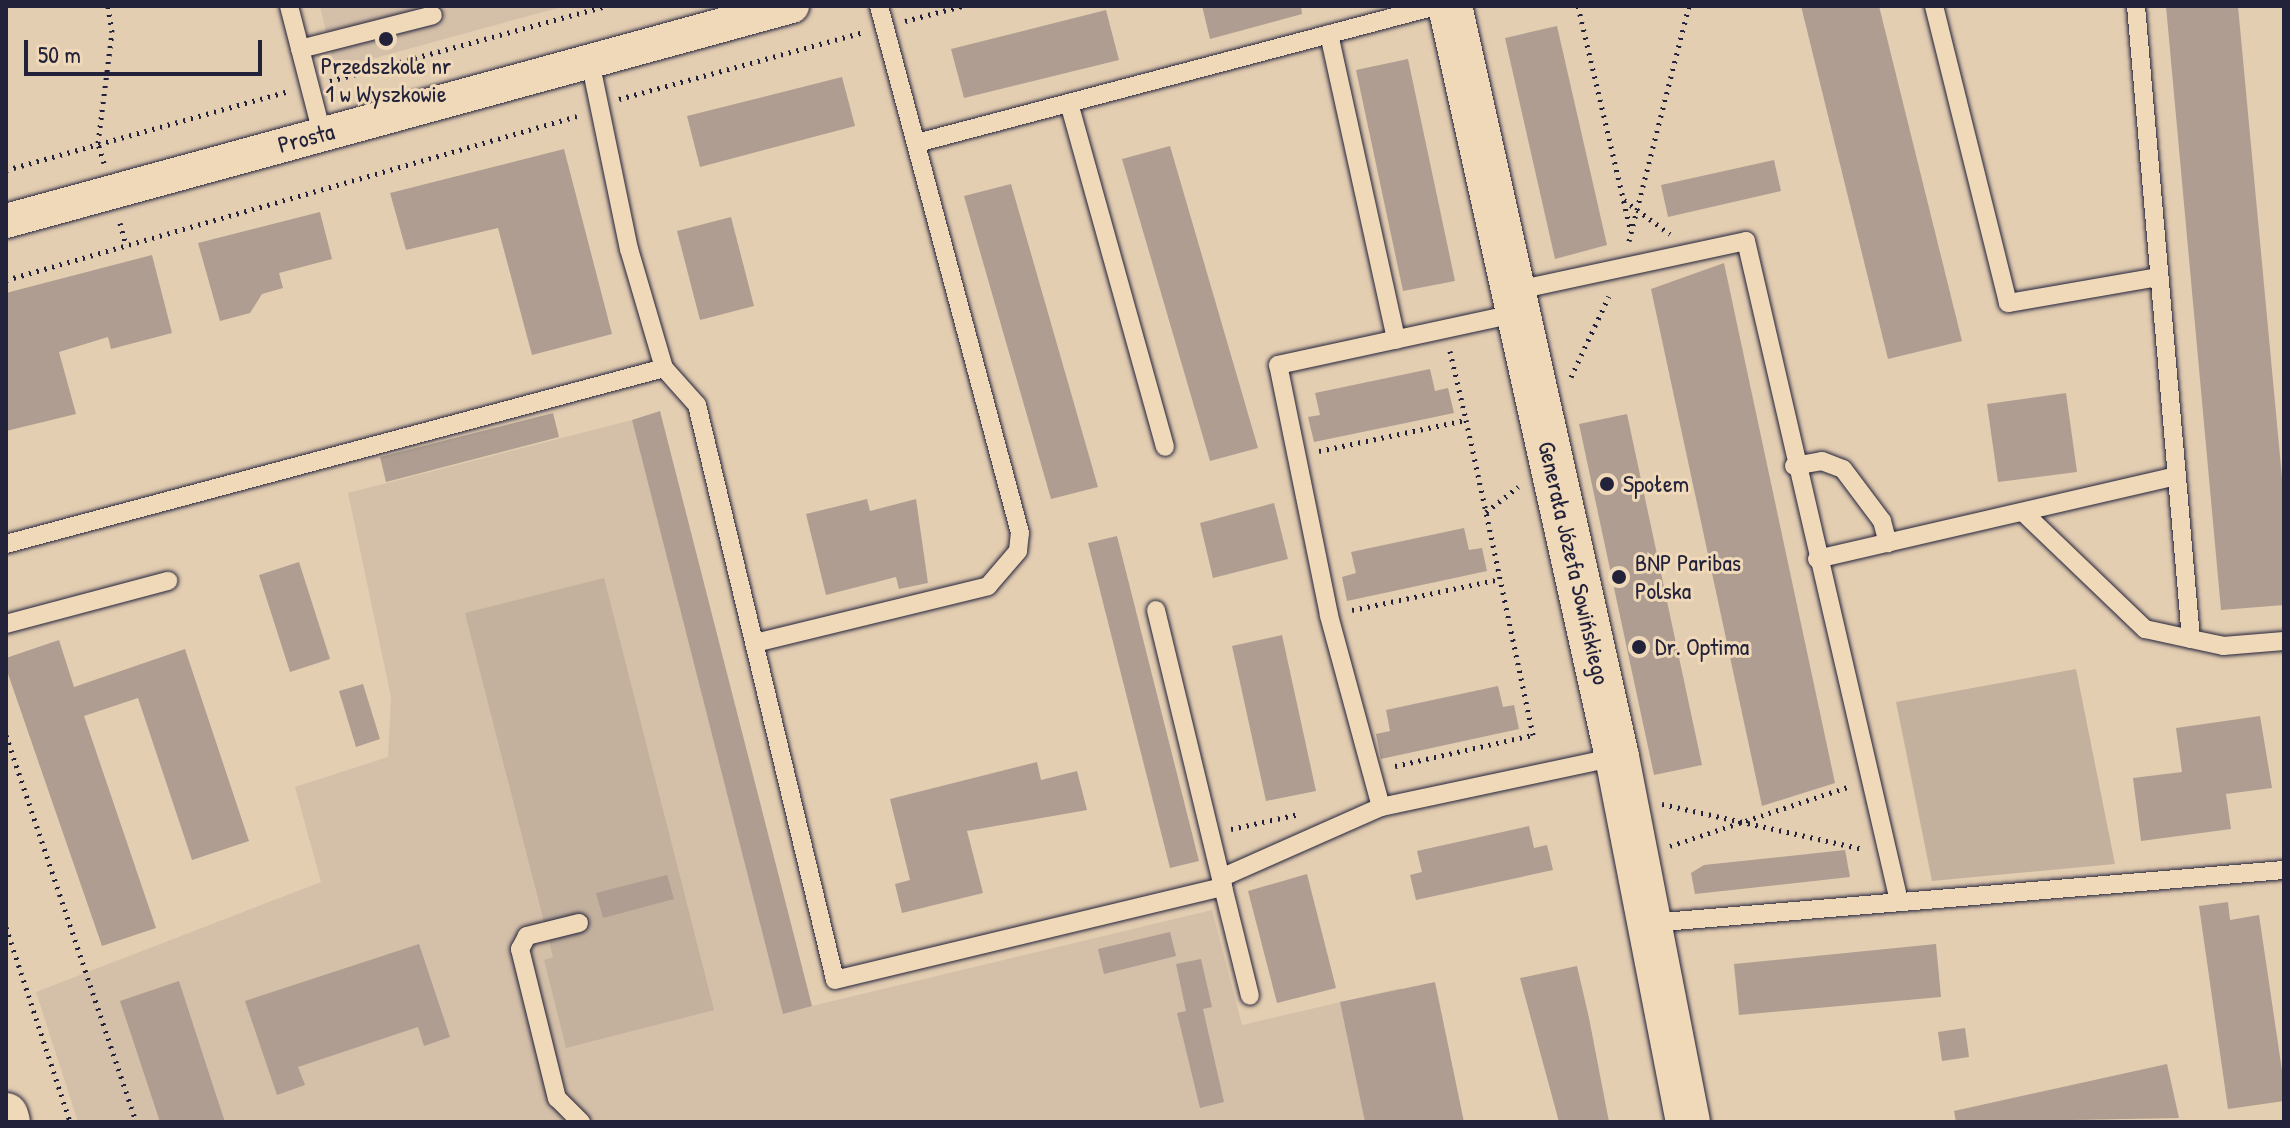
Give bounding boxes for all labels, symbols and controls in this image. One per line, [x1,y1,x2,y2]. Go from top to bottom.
scale bar [28,24,266,74]
marker: Przedszkole nr 1 w Wyszkowie [377,30,395,48]
text: 50 m [38,38,81,70]
place label: Przedszkole nr 1 w Wyszkowie [321,52,451,108]
street label: Prosta [275,117,337,159]
street label: Generała Józefa Sowińskiego [1532,439,1616,687]
place label: Społem [1623,470,1689,498]
marker: Społem [1598,475,1616,493]
place label: BNP Paribas Polska [1635,549,1741,605]
marker: BNP Paribas Polska [1610,568,1628,586]
place label: Dr. Optima [1655,633,1749,661]
marker: Dr. Optima [1630,638,1648,656]

